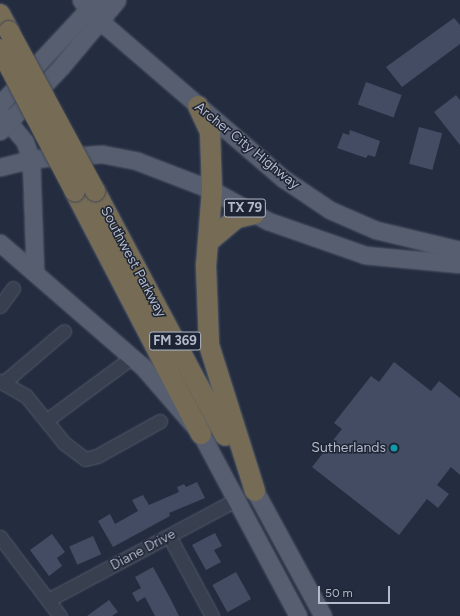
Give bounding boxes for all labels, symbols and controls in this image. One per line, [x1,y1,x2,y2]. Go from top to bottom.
street label: Archer City Highway [191,99,303,193]
road number: TX 79 [223,197,267,219]
street label: Southwest Parkway [97,204,169,320]
road number: FM 369 [149,330,201,352]
place label: Sutherlands [311,440,386,456]
marker: Sutherlands [389,443,399,453]
street label: Diane Drive [108,526,178,574]
scale bar [320,578,392,604]
text: 50 m [325,586,353,600]

